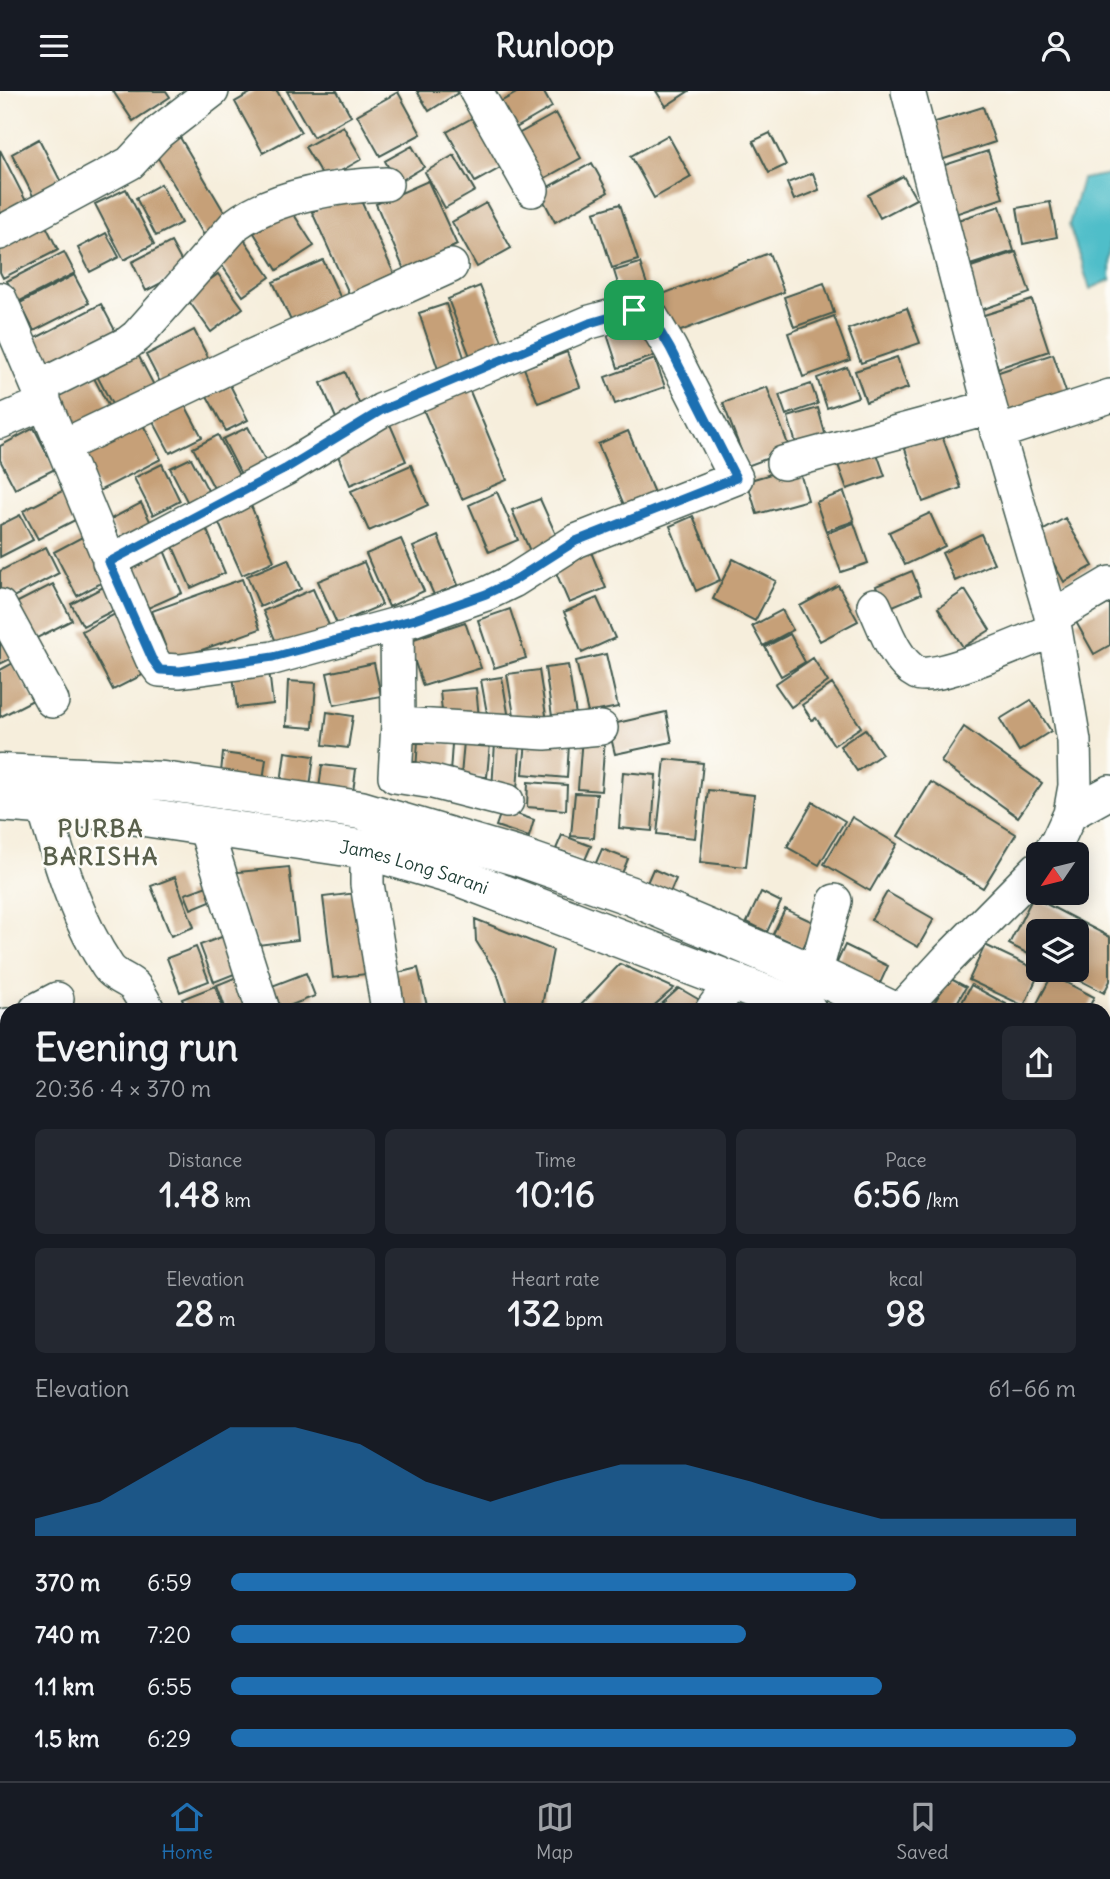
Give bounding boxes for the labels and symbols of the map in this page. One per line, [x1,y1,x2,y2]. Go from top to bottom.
pin [604,280,664,340]
district label: PURBA BARISHA [43,813,159,871]
street label: James Long Sarani [338,835,492,899]
north arrow [1026,842,1088,905]

